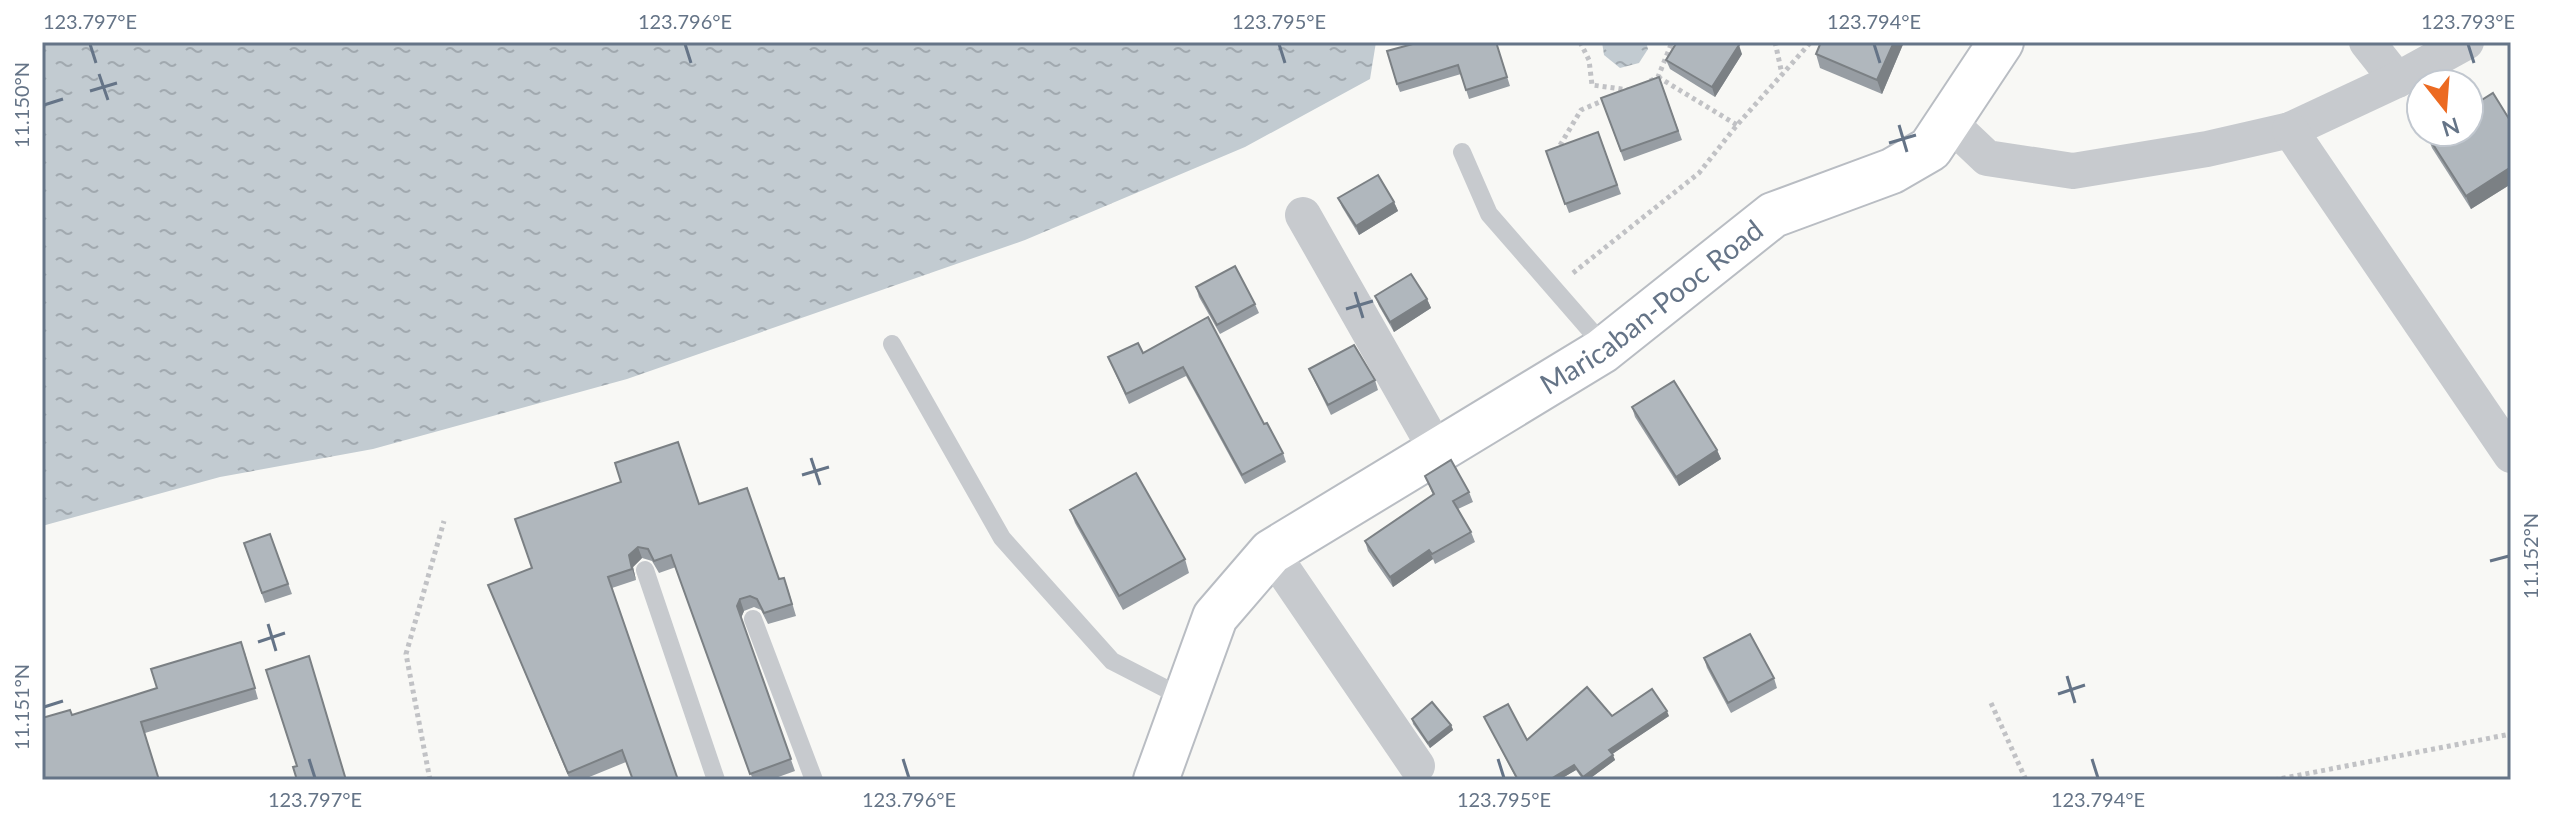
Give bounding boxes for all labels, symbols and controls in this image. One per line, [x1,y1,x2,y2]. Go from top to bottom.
text: 123.797°E [43,9,137,33]
text: 123.796°E [638,9,732,33]
text: 123.795°E [1232,9,1326,33]
text: 123.794°E [1827,9,1921,33]
text: 123.793°E [2421,9,2515,33]
text: 11.150°N [9,62,33,148]
north arrow [2405,68,2485,148]
text: N [2439,112,2463,143]
street label: Maricaban-Pooc Road [1533,212,1769,401]
text: 11.152°N [2518,513,2542,599]
text: 11.151°N [9,664,33,750]
text: 123.797°E [268,787,362,811]
text: 123.796°E [862,787,956,811]
text: 123.795°E [1457,787,1551,811]
text: 123.794°E [2051,787,2145,811]

